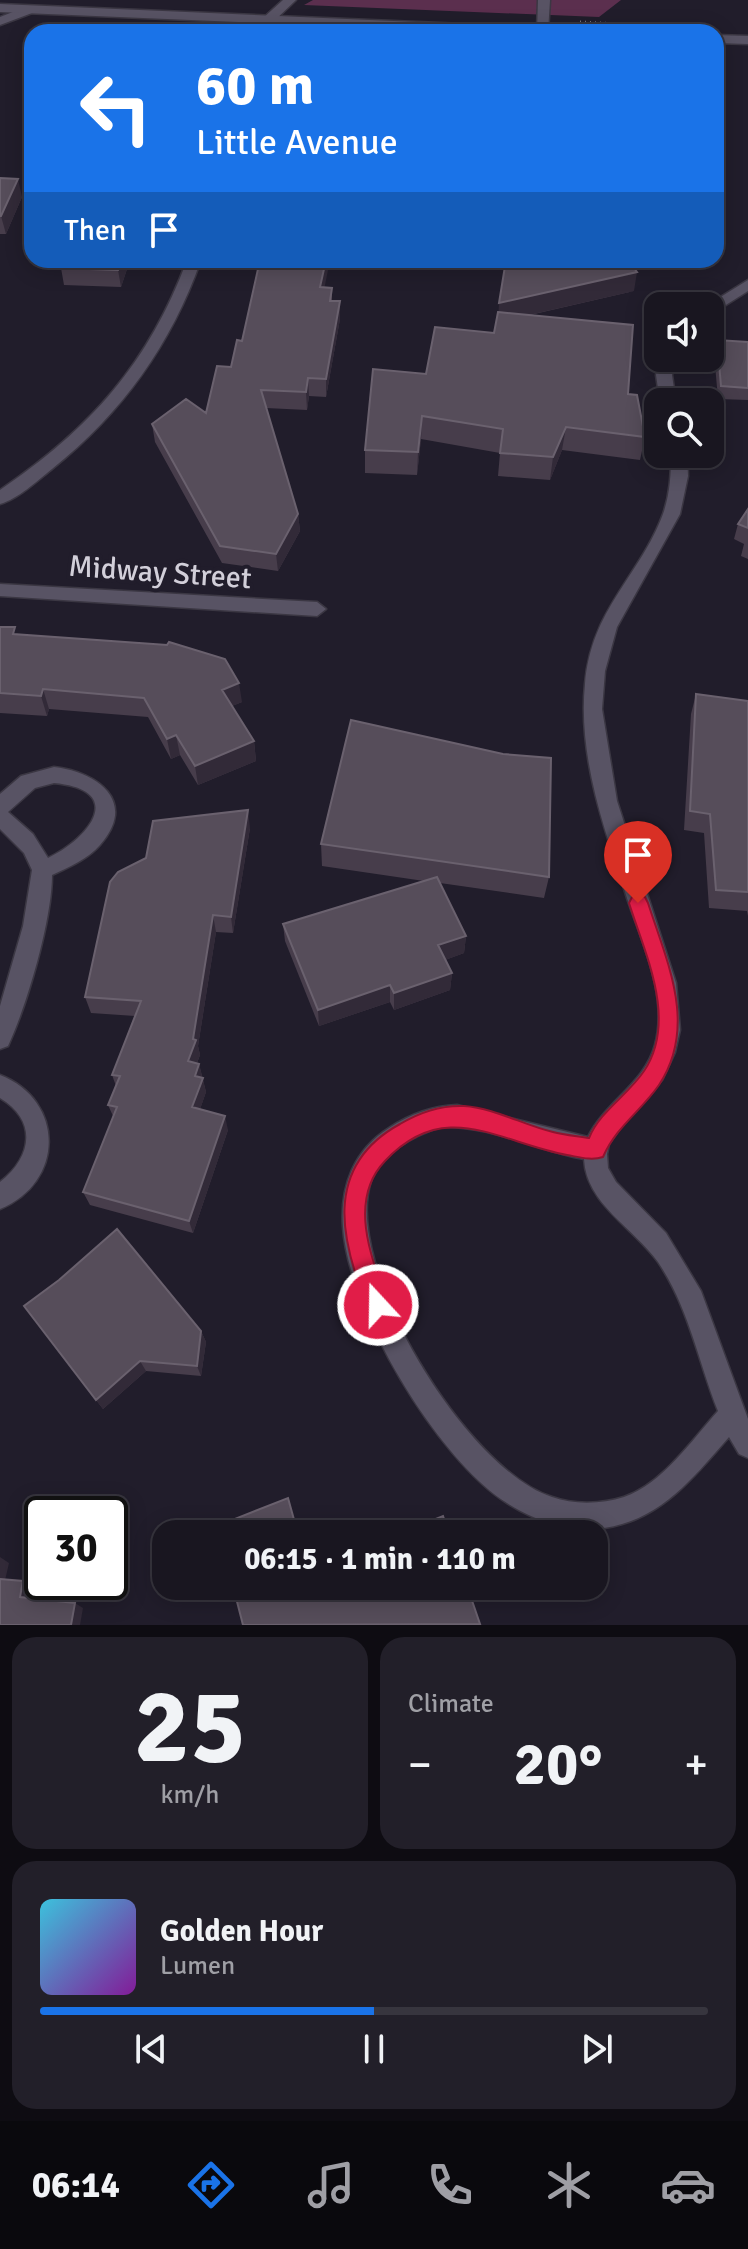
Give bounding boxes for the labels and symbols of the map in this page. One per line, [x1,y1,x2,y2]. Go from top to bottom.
street label: Midway Street [67,548,253,597]
pin [604,821,672,903]
position arrow [336,1263,420,1347]
speed limit sign: 30 [24,1496,128,1600]

